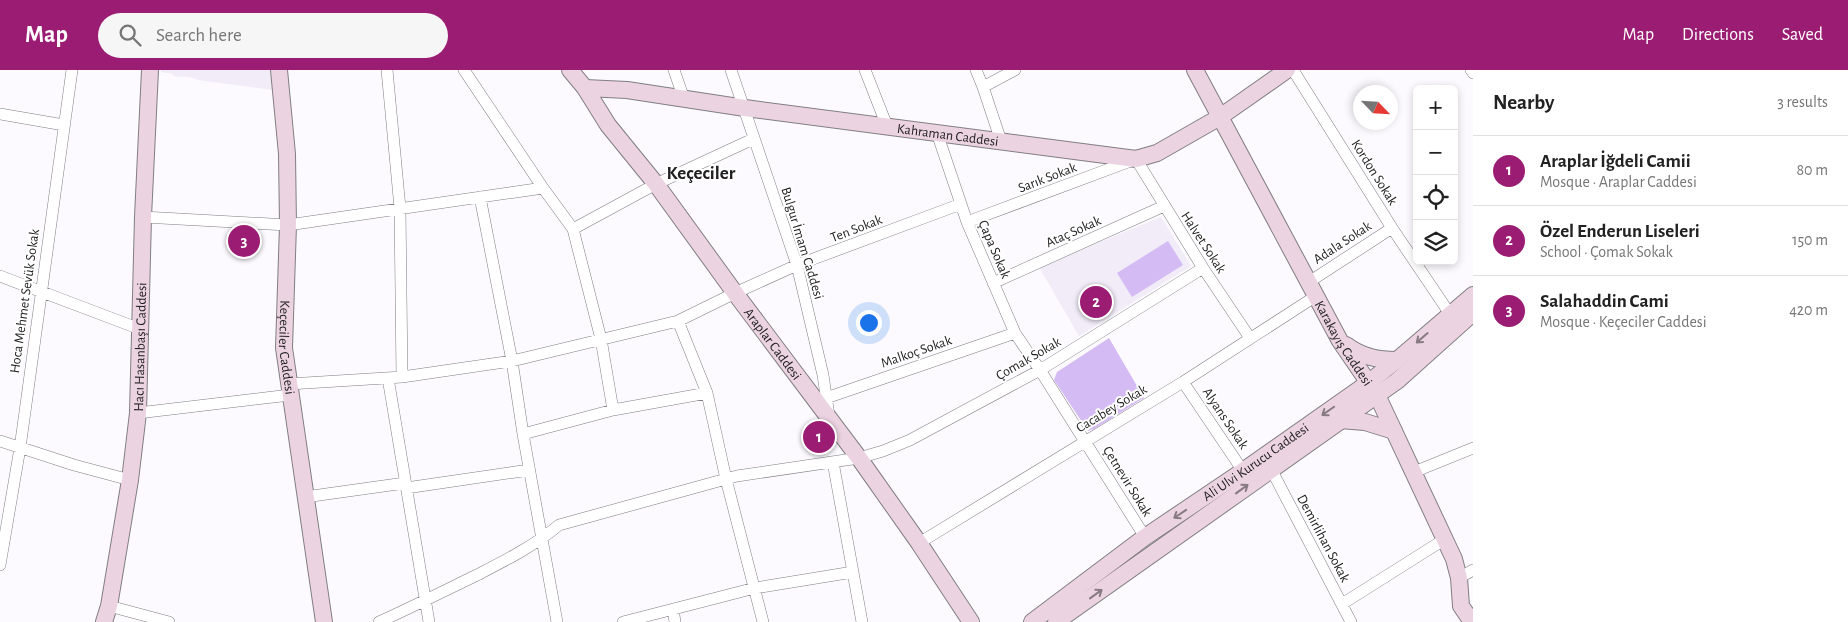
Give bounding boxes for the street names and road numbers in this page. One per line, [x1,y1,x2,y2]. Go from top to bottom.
street label: Kahraman Caddesi [896,122,999,149]
street label: Kordon Sokak [1349,137,1400,208]
street label: Sarık Sokak [1016,160,1079,195]
street label: Bulgur İmam Caddesi [778,185,829,301]
street label: Halvet Sokak [1178,209,1229,276]
street label: Ten Sokak [829,212,885,245]
street label: Ataç Sokak [1044,213,1104,250]
street label: Çapa Sokak [976,218,1013,281]
street label: Adala Sokak [1311,219,1375,267]
street label: Hoca Mehmet Sevük Sokak [8,227,42,374]
street label: Hacı Hasanbaşı Caddesi [132,282,149,412]
street label: Karakayış Caddesi [1312,298,1375,389]
street label: Keçeciler Caddesi [276,300,297,395]
street label: Araplar Caddesi [741,306,804,383]
street label: Malkoç Sokak [879,333,954,371]
street label: Çomak Sokak [994,334,1064,383]
street label: Cacabey Sokak [1074,382,1150,435]
street label: Alyans Sokak [1200,385,1251,452]
street label: Ali Ulvi Kurucu Caddesi [1200,421,1312,504]
street label: Çetnevir Sokak [1100,444,1155,520]
street label: Demirlihan Sokak [1294,492,1352,585]

